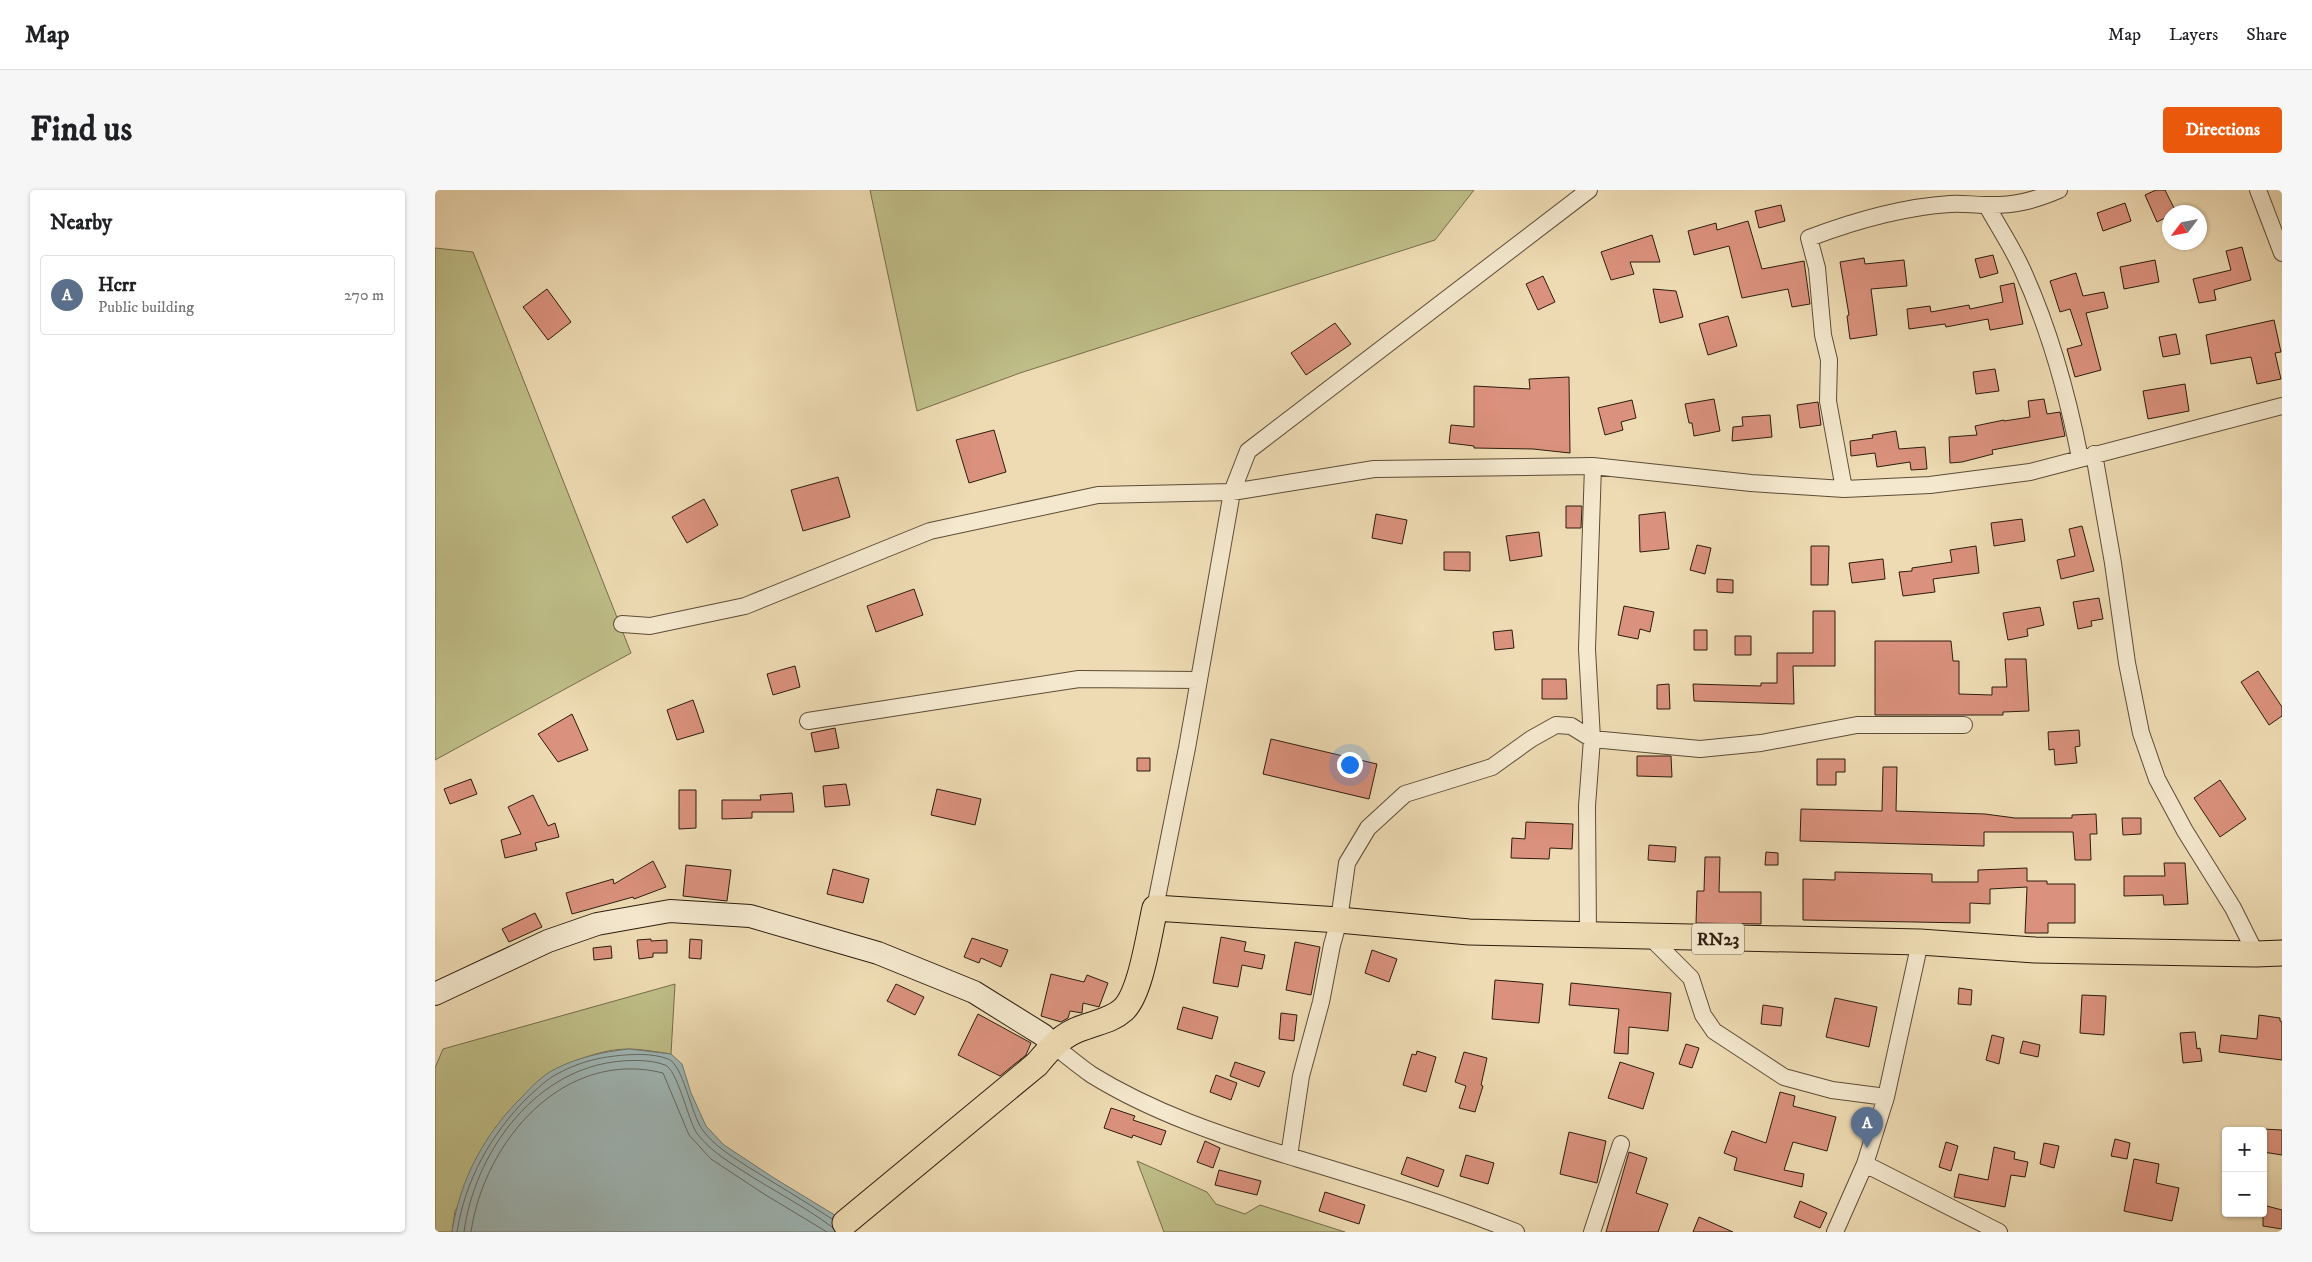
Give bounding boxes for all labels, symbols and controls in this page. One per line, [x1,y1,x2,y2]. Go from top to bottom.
text: Map [25,20,69,50]
text: Map [2108,24,2141,46]
text: Layers [2169,24,2218,46]
text: Share [2246,24,2287,46]
button: Directions [2163,107,2282,153]
text: Find us [30,108,132,152]
north arrow [2162,205,2207,250]
text: Nearby [50,210,112,236]
text: Hcrr [98,274,136,297]
text: A [62,285,72,305]
text: 270 m [344,285,384,305]
text: Public building [98,297,194,317]
your location [1337,752,1363,778]
road number: RN23 [1692,924,1744,954]
pin: A [1851,1107,1883,1148]
map controls [2222,1127,2267,1217]
button: + [2222,1127,2267,1172]
button: − [2222,1172,2267,1217]

